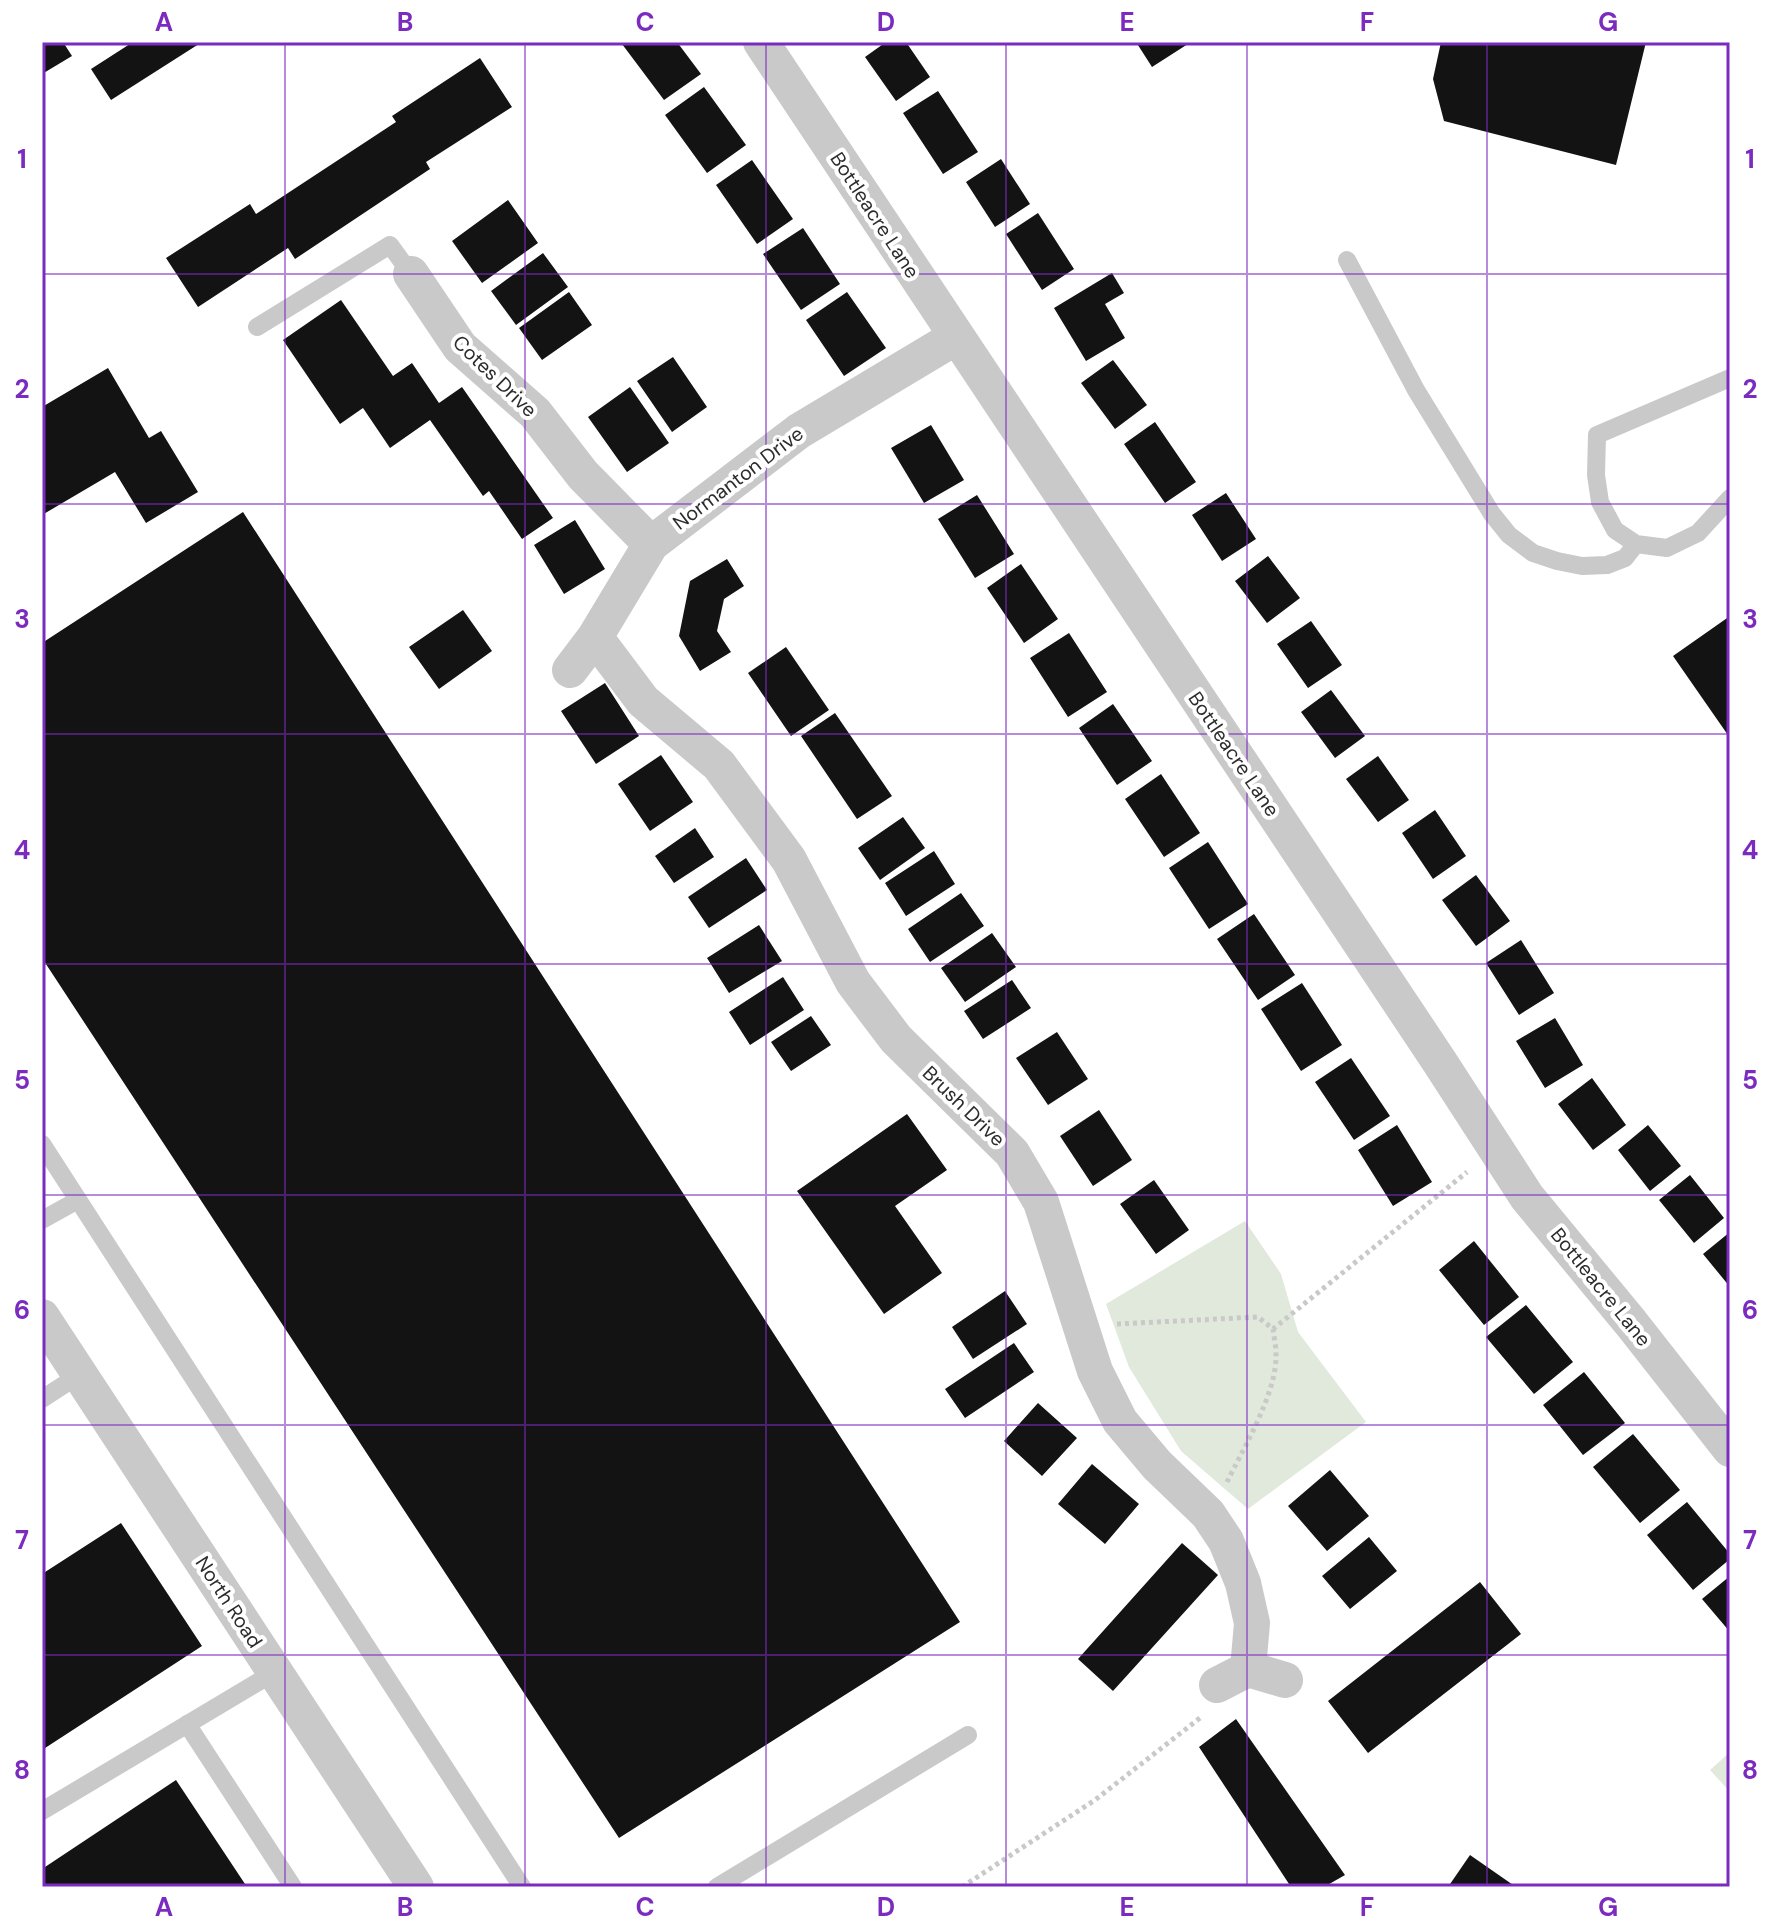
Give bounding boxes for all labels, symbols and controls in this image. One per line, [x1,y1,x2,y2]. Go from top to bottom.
text: A [155,5,173,39]
text: B [397,5,413,39]
text: C [635,5,655,39]
text: D [877,5,895,39]
text: E [1119,5,1135,39]
text: F [1360,5,1374,39]
text: G [1598,5,1618,39]
text: 1 [17,142,27,176]
text: 1 [1745,142,1755,176]
street label: Bottleacre Lane [825,147,925,283]
street label: Cotes Drive [447,329,543,423]
text: 2 [14,372,30,406]
text: 2 [1742,372,1758,406]
street label: Normanton Drive [668,420,808,536]
text: 3 [14,602,30,636]
text: 3 [1742,602,1758,636]
street label: Bottleacre Lane [1183,686,1285,822]
text: 4 [14,833,30,867]
text: 4 [1742,833,1758,867]
street label: Brush Drive [917,1060,1011,1152]
text: 5 [14,1063,30,1097]
text: 5 [1742,1063,1758,1097]
street label: Bottleacre Lane [1545,1222,1657,1352]
text: 6 [14,1293,30,1327]
text: 6 [1742,1293,1758,1327]
text: 7 [15,1523,29,1557]
text: 7 [1743,1523,1757,1557]
street label: North Road [190,1551,268,1653]
text: 8 [14,1753,30,1787]
text: 8 [1742,1753,1758,1787]
text: A [155,1890,173,1924]
text: B [397,1890,413,1924]
text: C [635,1890,655,1924]
text: D [877,1890,895,1924]
text: E [1119,1890,1135,1924]
text: F [1360,1890,1374,1924]
text: G [1598,1890,1618,1924]

